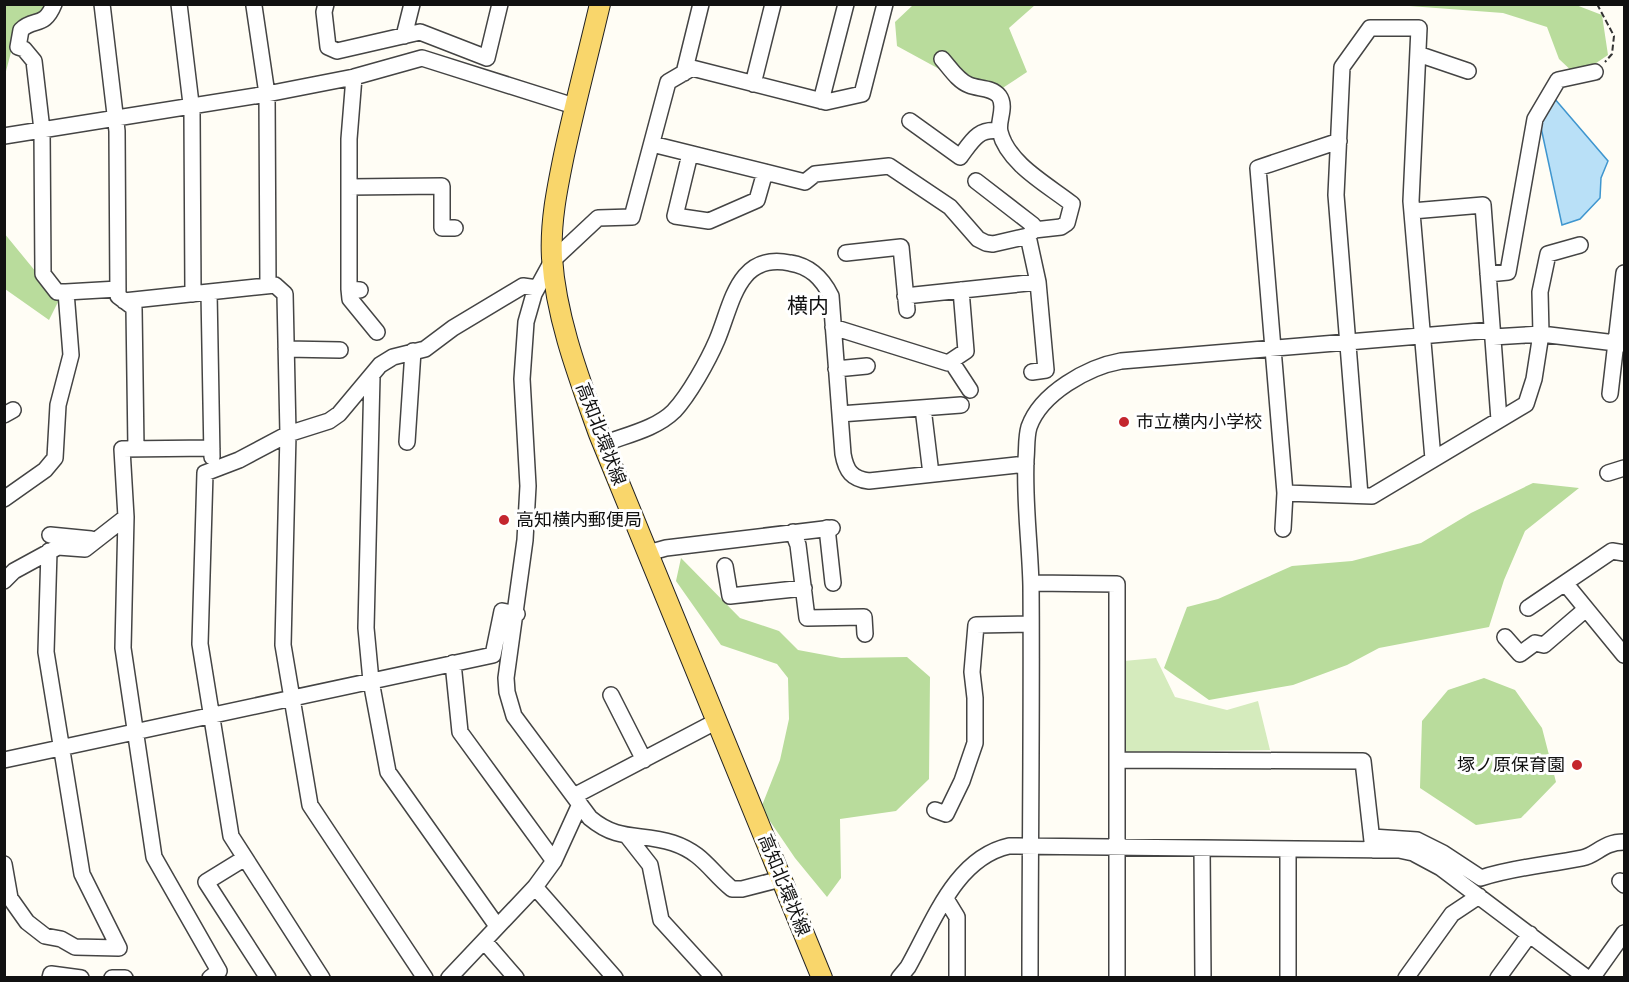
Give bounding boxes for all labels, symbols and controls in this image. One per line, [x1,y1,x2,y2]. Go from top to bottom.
district label: 横内 [787,294,829,318]
street label: 高知北環状線 [572,380,630,488]
place label: 市立横内小学校 [1136,412,1262,432]
marker: 市立横内小学校 [1117,415,1131,429]
place label: 高知横内郵便局 [516,510,642,530]
marker: 高知横内郵便局 [497,513,511,527]
place label: 塚ノ原保育園 [1457,755,1565,775]
marker: 塚ノ原保育園 [1570,758,1584,772]
street label: 高知北環状線 [754,831,814,939]

